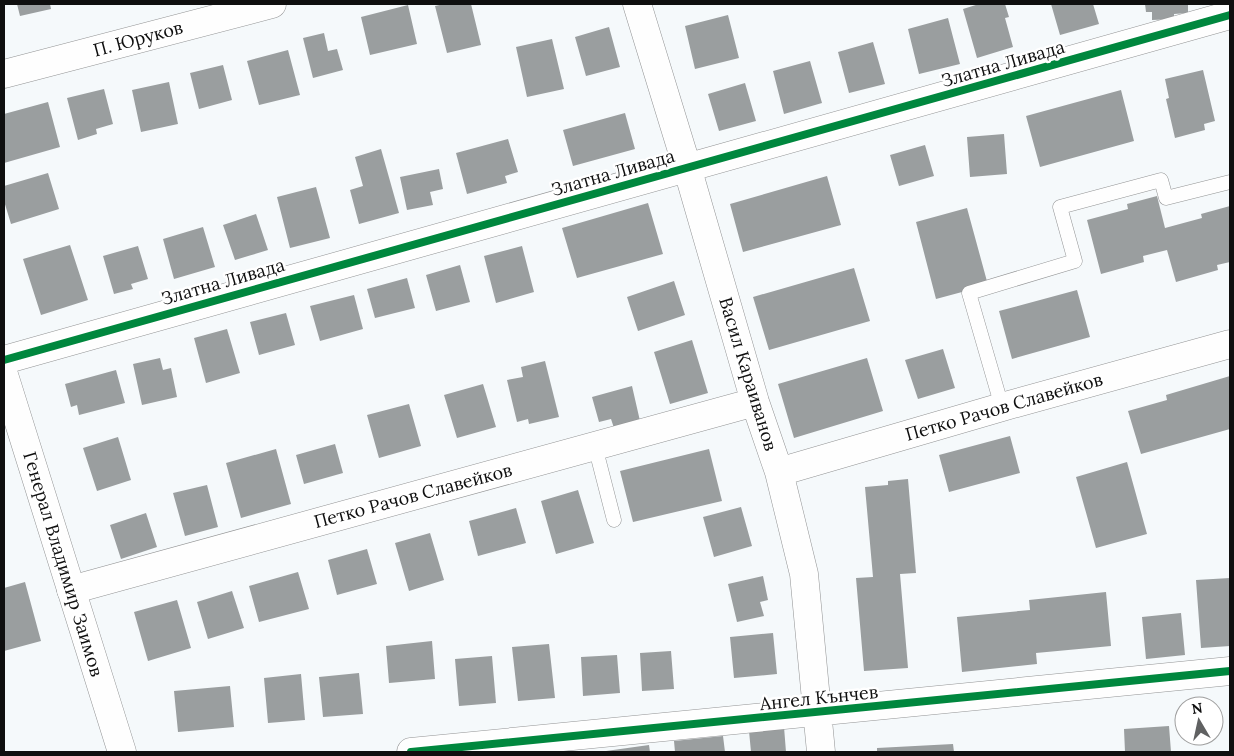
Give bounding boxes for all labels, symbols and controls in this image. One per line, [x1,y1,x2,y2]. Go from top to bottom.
street label: П. Юруков [91,16,185,62]
street label: Златна Ливада [938,35,1067,92]
street label: Златна Ливада [548,144,677,201]
street label: Златна Ливада [158,253,287,310]
street label: Васил Караиванов [714,294,783,453]
street label: Петко Рачов Славейков [903,367,1105,446]
street label: Генерал Владимир Заимов [18,449,109,679]
street label: Петко Рачов Славейков [311,458,514,533]
street label: Ангел Кънчев [758,680,879,715]
north arrow [1174,696,1224,746]
text: N [1190,698,1204,718]

